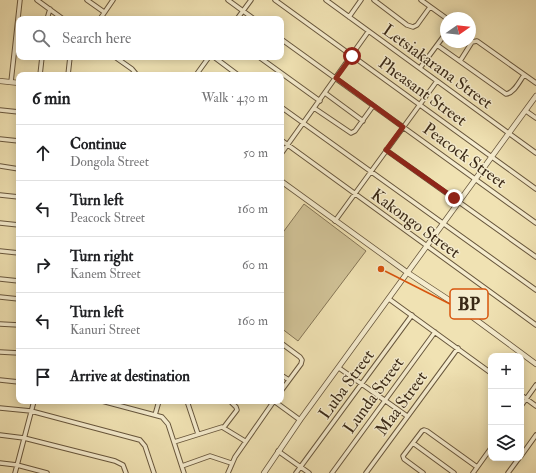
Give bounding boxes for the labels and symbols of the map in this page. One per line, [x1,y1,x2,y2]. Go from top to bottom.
north arrow [440,12,476,48]
street label: Letsiakarana Street [379,19,497,114]
route start [343,47,361,65]
street label: Pheasant Street [374,52,472,131]
street label: Peacock Street [419,118,511,193]
street label: Kakongo Street [367,184,465,263]
route end [445,189,463,207]
callout: BP [450,289,488,319]
text: BP [458,293,481,316]
street label: Luba Street [314,345,379,423]
street label: Lunda Street [339,352,409,438]
street label: Maa Street [371,366,432,440]

